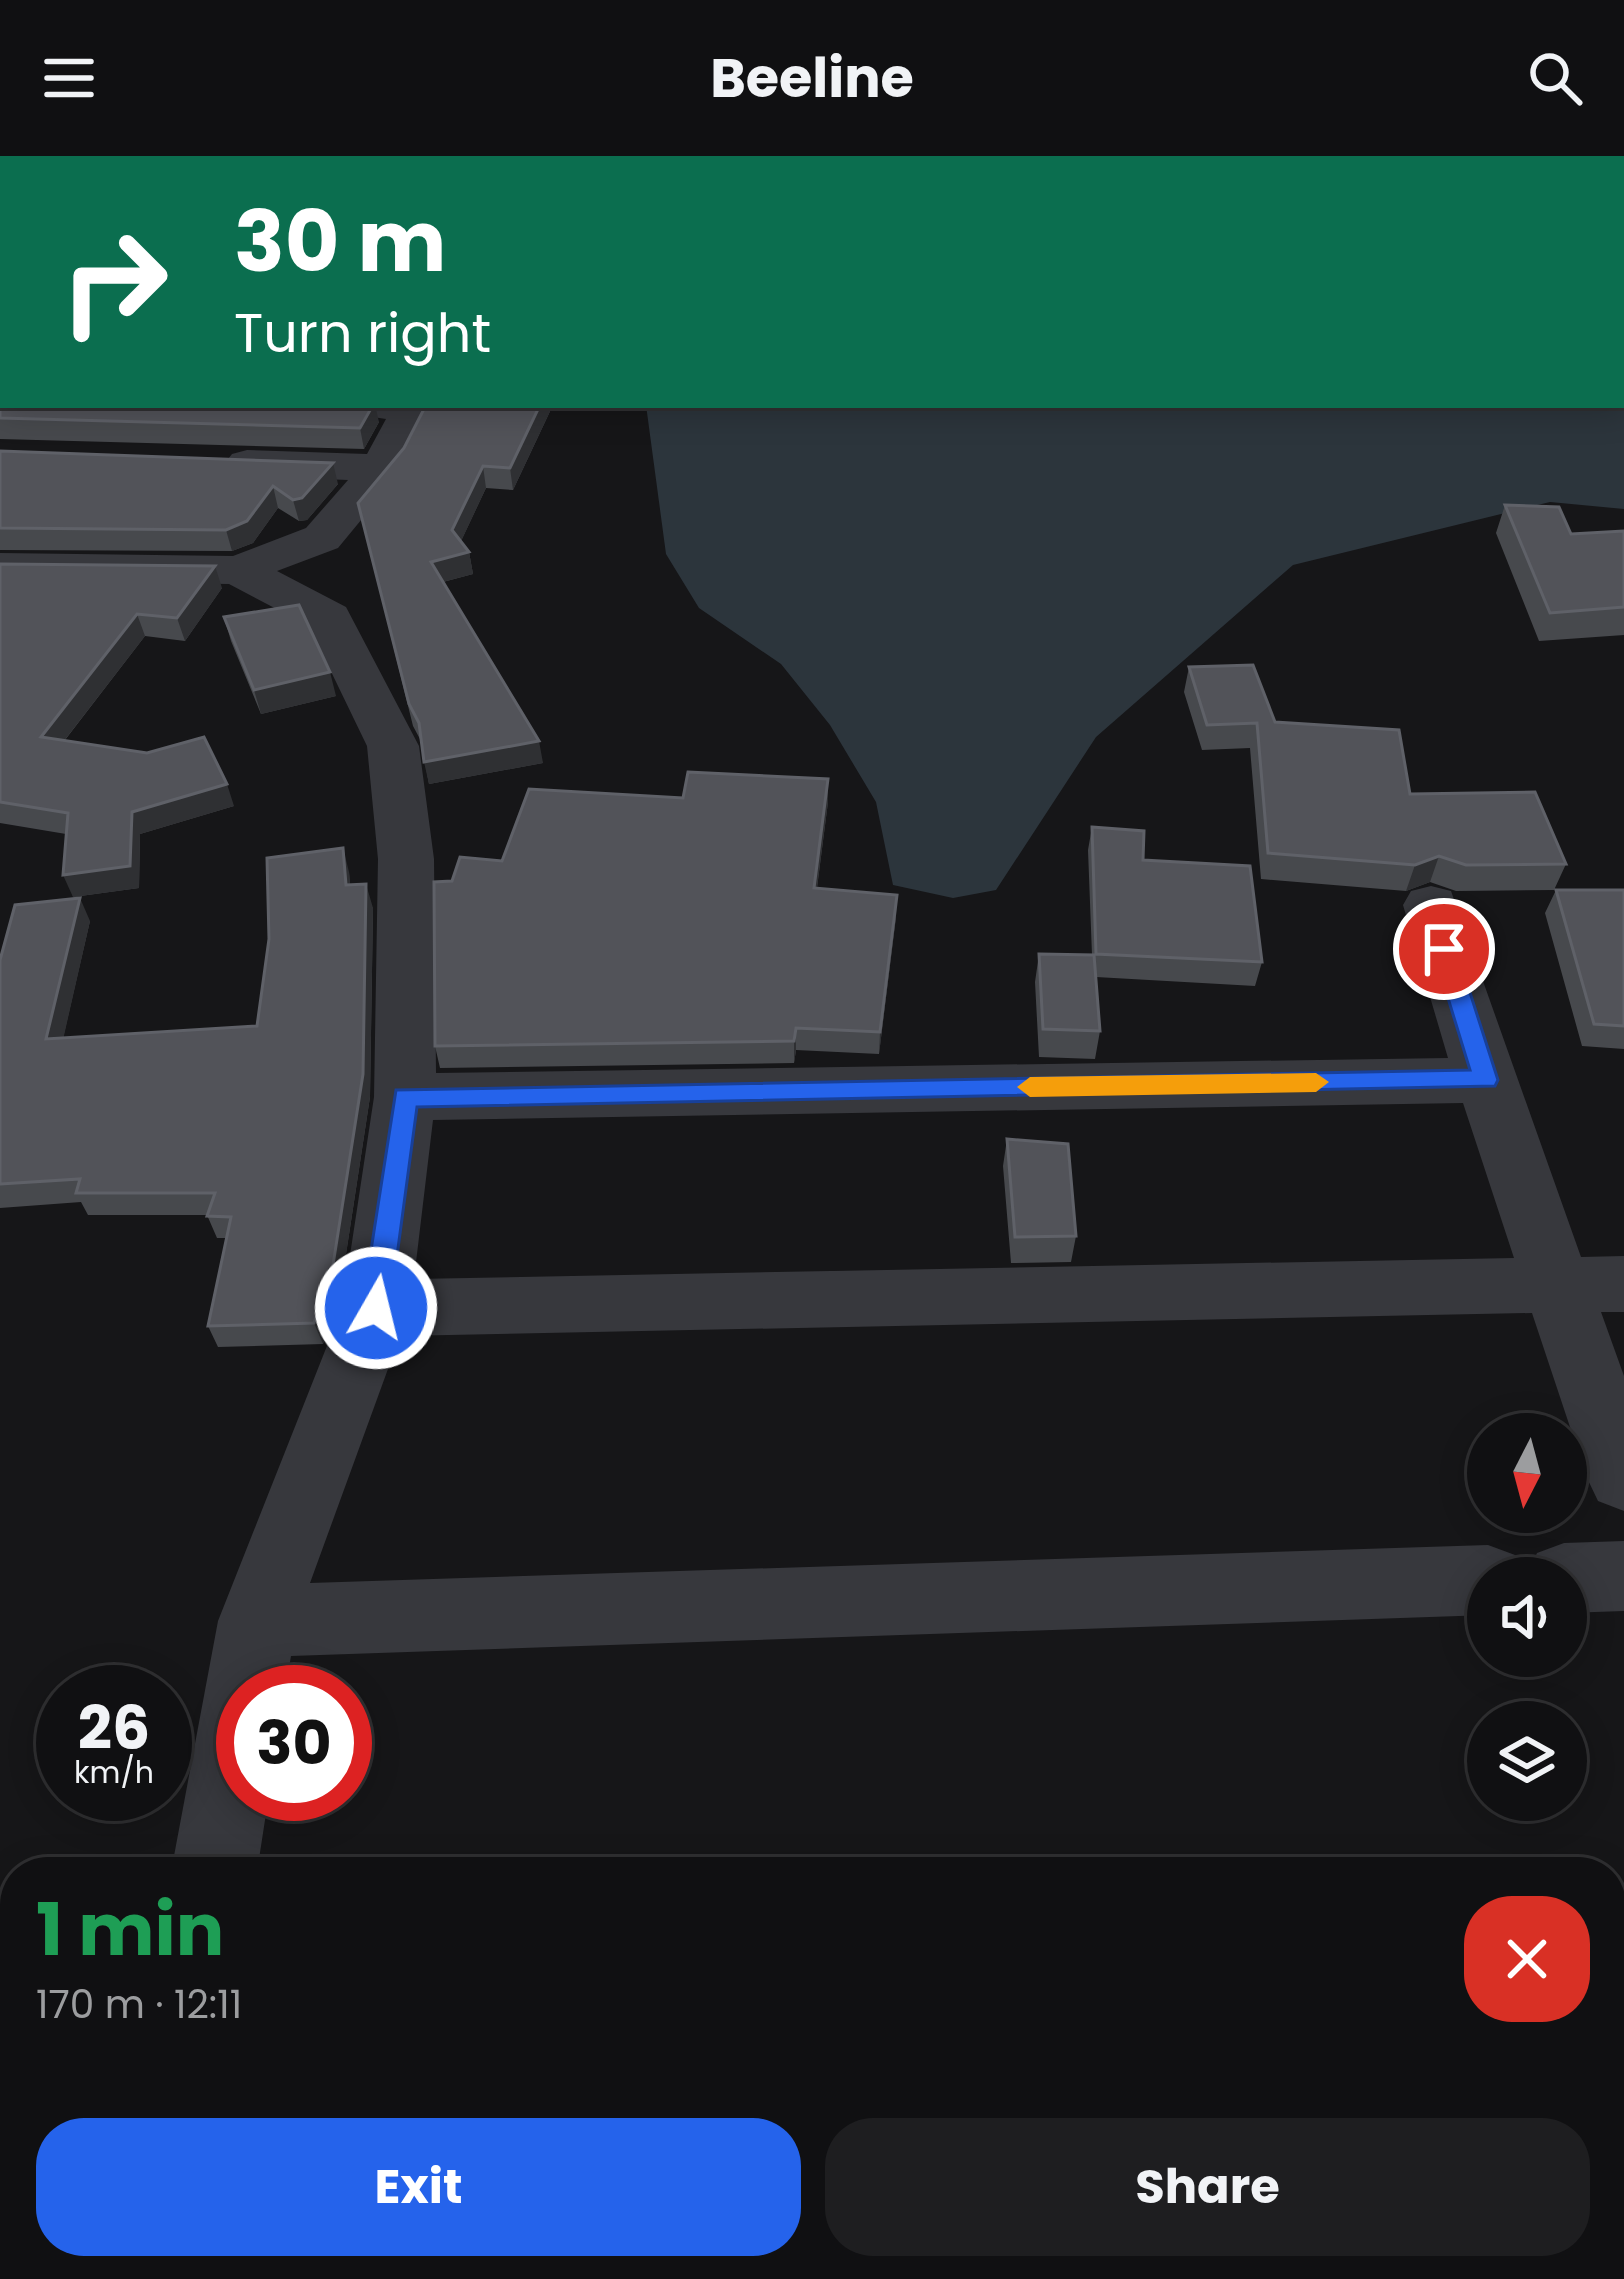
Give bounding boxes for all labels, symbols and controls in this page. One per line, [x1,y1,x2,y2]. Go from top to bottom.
text: Beeline [710,40,914,116]
icon: menu [36,45,102,111]
icon: search [1522,45,1588,111]
text: 30 m [234,183,446,300]
icon: right [36,204,192,360]
text: Turn right [234,295,491,371]
pin [1393,898,1495,1000]
icon: arrive [1411,916,1477,982]
position arrow [313,1245,439,1371]
north arrow [1467,1413,1587,1533]
map controls [1467,1413,1587,1821]
button: sound [1467,1557,1587,1677]
speed limit sign: 30 [216,1665,372,1821]
text: 26 [78,1686,150,1770]
button: layers [1467,1701,1587,1821]
text: km/h [74,1751,154,1794]
text: 1 min [36,1879,224,1980]
button: close [1464,1896,1590,2022]
text: 170 m · 12:11 [36,1977,242,2032]
button: Exit [36,2118,801,2256]
button: Share [825,2118,1590,2256]

